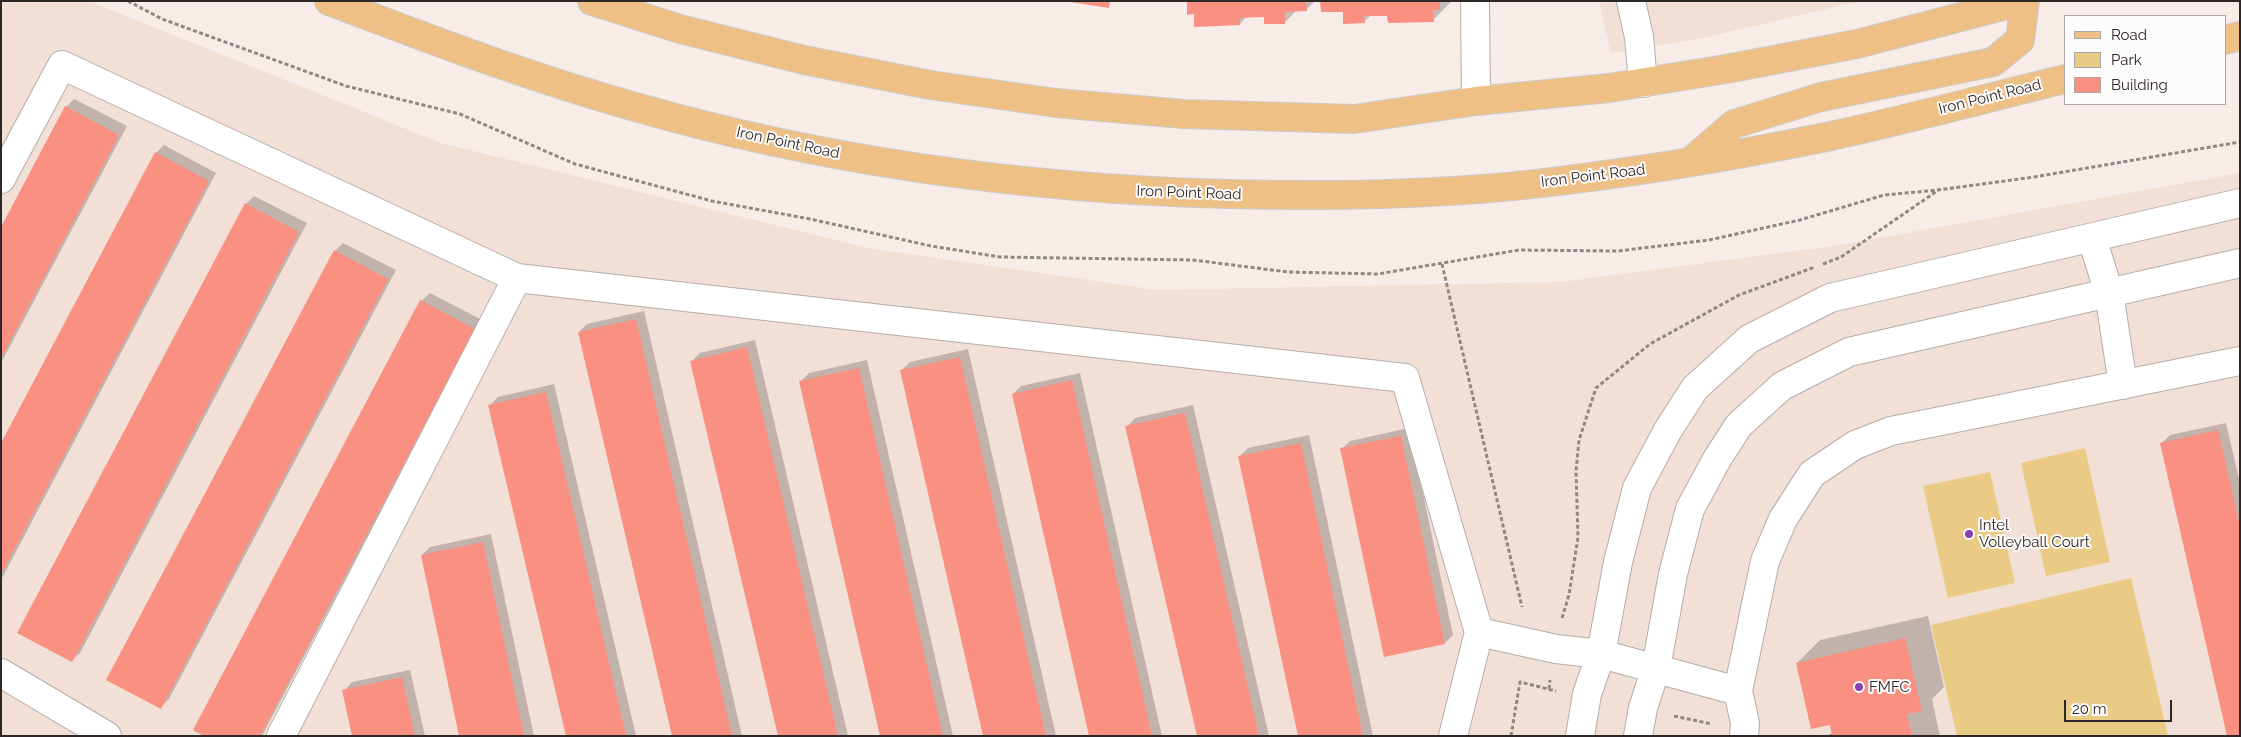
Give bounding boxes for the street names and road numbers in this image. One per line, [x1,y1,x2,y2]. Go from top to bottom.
street label: Iron Point Road [1937,76,2043,118]
street label: Iron Point Road [735,123,841,163]
street label: Iron Point Road [1540,161,1646,191]
street label: Iron Point Road [1136,182,1242,204]

